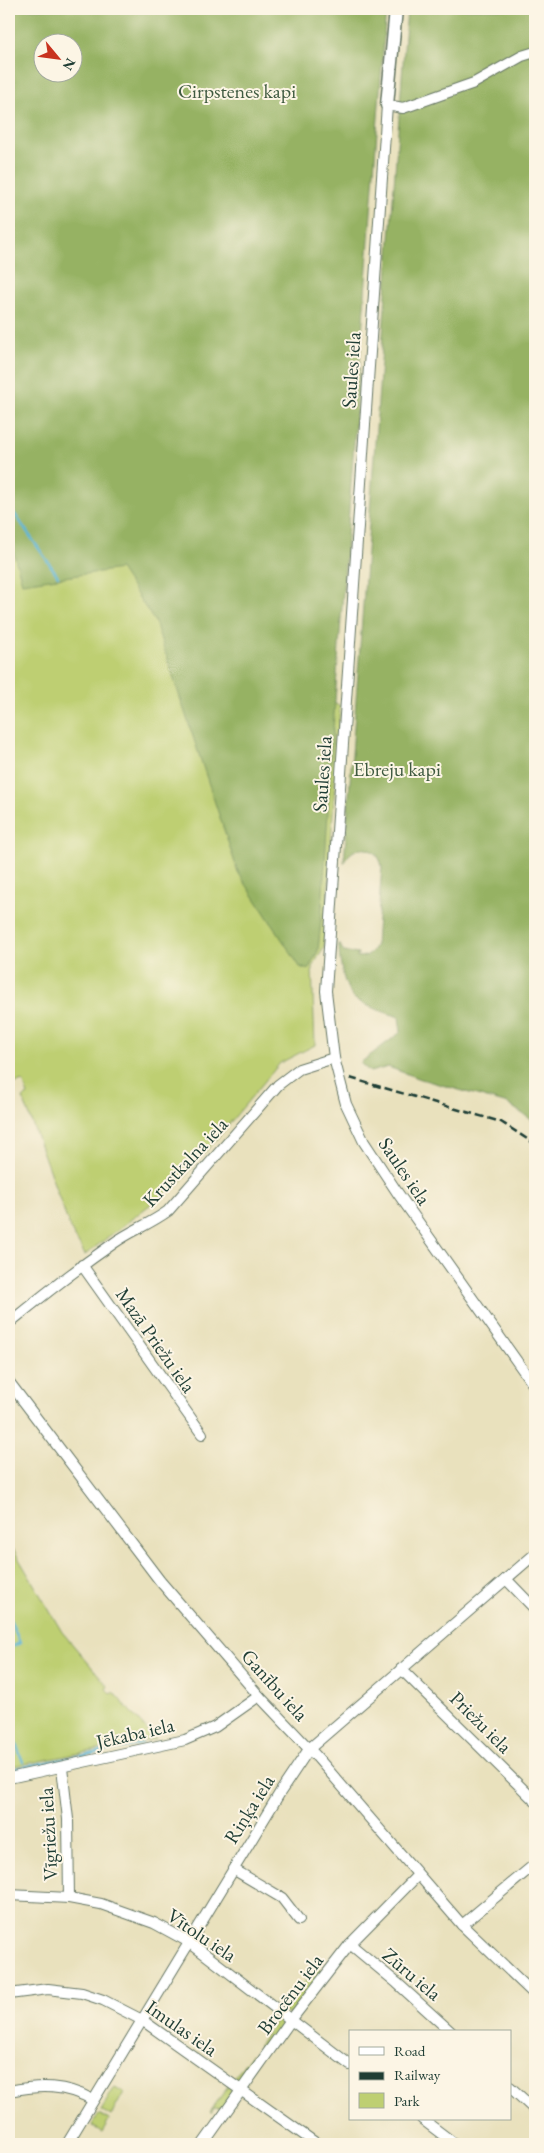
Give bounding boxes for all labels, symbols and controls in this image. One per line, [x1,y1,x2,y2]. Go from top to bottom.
north arrow [32,32,82,82]
text: N [58,55,80,74]
park label: Cirpstenes kapi [178,78,296,104]
street label: Saules iela [335,331,367,409]
street label: Saules iela [306,735,338,813]
park label: Ebreju kapi [353,756,441,782]
street label: Krustkalna iela [137,1112,233,1212]
street label: Saules iela [373,1132,437,1210]
street label: Mazā Priežu iela [110,1282,202,1398]
street label: Ganību iela [236,1643,314,1727]
street label: Priežu iela [444,1685,518,1759]
street label: Jēkaba iela [91,1711,177,1755]
street label: Riņķa iela [218,1770,280,1848]
street label: Vīgriežu iela [33,1787,63,1881]
street label: Vītolu iela [162,1902,242,1968]
street label: Zūru iela [377,1942,447,2006]
street label: Brocēnu iela [251,1948,329,2040]
street label: Imulas iela [141,1994,223,2062]
legend [349,2030,512,2120]
text: Road [394,2041,426,2060]
text: Railway [394,2065,441,2084]
text: Park [394,2091,421,2110]

